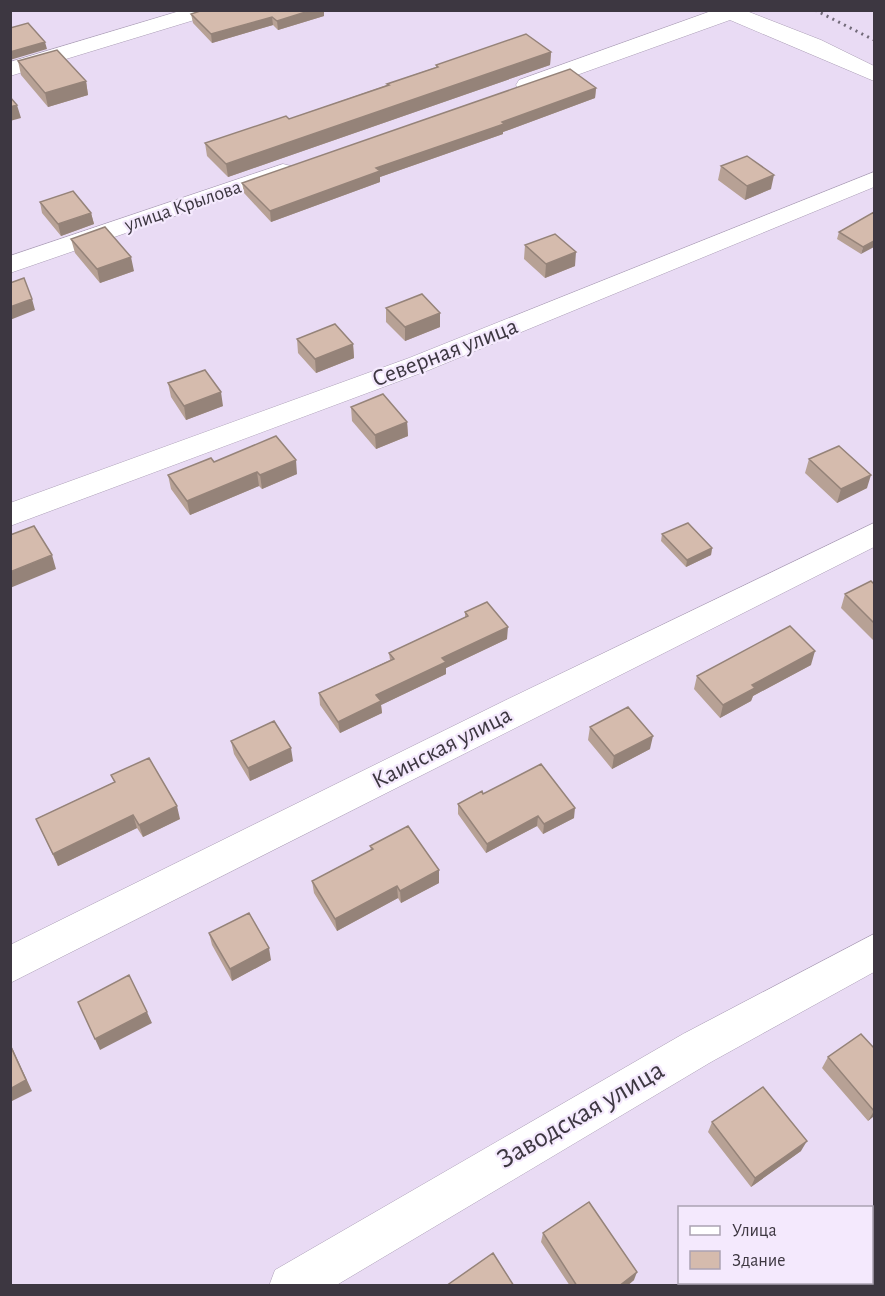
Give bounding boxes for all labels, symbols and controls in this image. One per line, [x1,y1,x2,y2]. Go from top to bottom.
street label: улица Крылова [121,177,244,236]
street label: Северная улица [369,314,521,392]
street label: Каинская улица [368,703,516,793]
street label: Заводская улица [493,1056,669,1174]
legend [678,1206,873,1284]
text: Улица [732,1222,777,1240]
text: Здание [732,1252,786,1270]

